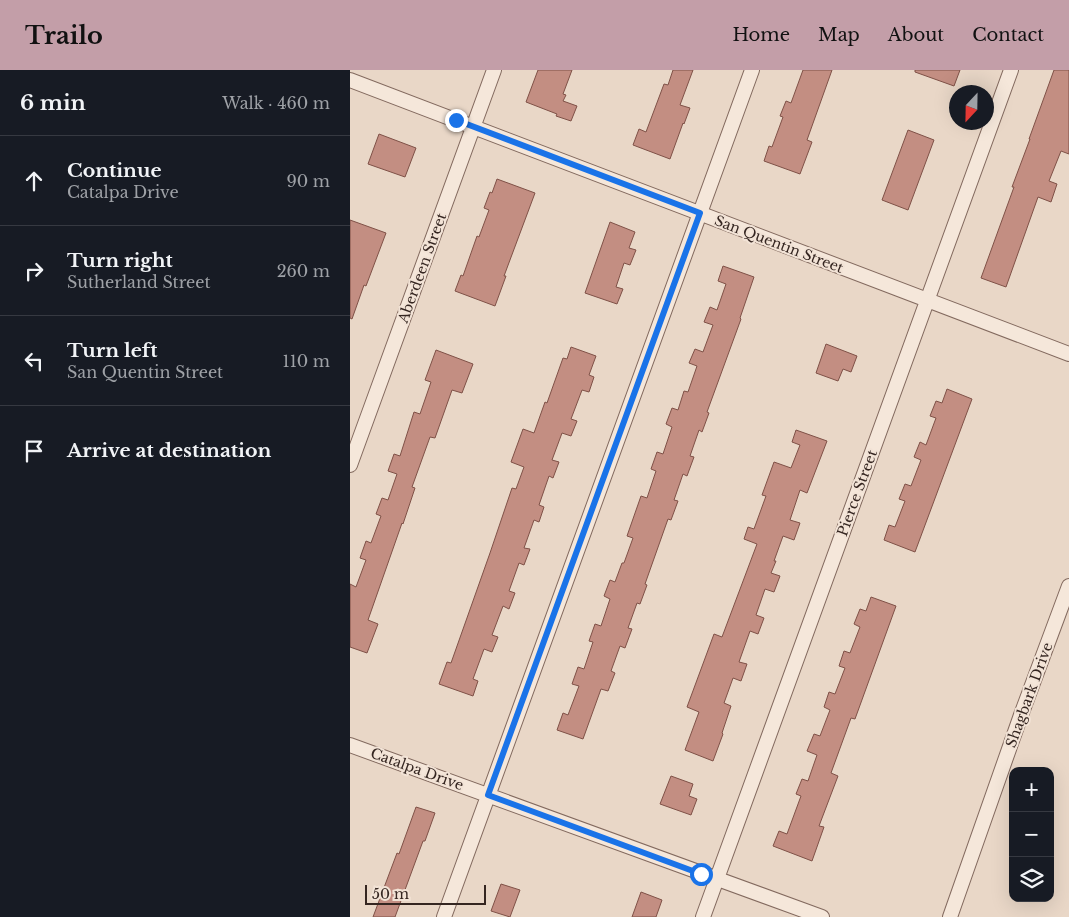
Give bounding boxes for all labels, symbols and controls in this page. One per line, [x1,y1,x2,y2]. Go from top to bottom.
text: Trailo [25,21,103,50]
text: Home [732,24,790,46]
text: Map [818,24,860,46]
text: About [888,24,944,46]
text: Contact [972,24,1044,46]
north arrow [949,85,994,130]
text: 6 min [20,90,86,116]
text: Walk · 460 m [222,93,330,113]
route end [445,109,468,132]
text: Continue [67,159,162,182]
icon: ahead [20,167,48,195]
text: 90 m [287,171,330,191]
text: Catalpa Drive [67,182,179,202]
street label: Aberdeen Street [393,210,451,326]
street label: San Quentin Street [712,211,847,277]
text: Turn right [67,249,173,272]
icon: right [20,257,48,285]
text: 260 m [277,261,330,281]
text: Sutherland Street [67,272,211,292]
text: Turn left [67,339,158,362]
icon: left [20,347,48,375]
text: 110 m [283,351,330,371]
text: San Quentin Street [67,362,223,382]
icon: arrive [20,437,48,465]
text: Arrive at destination [67,439,271,462]
street label: Pierce Street [833,447,881,539]
street label: Shagbark Drive [1002,640,1056,750]
street label: Catalpa Drive [368,744,466,794]
map controls [1009,767,1054,902]
button: + [1009,767,1054,812]
button: − [1009,812,1054,857]
button: layers [1009,857,1054,902]
route start [690,863,713,886]
scale bar [365,882,486,905]
text: 50 m [372,885,409,903]

